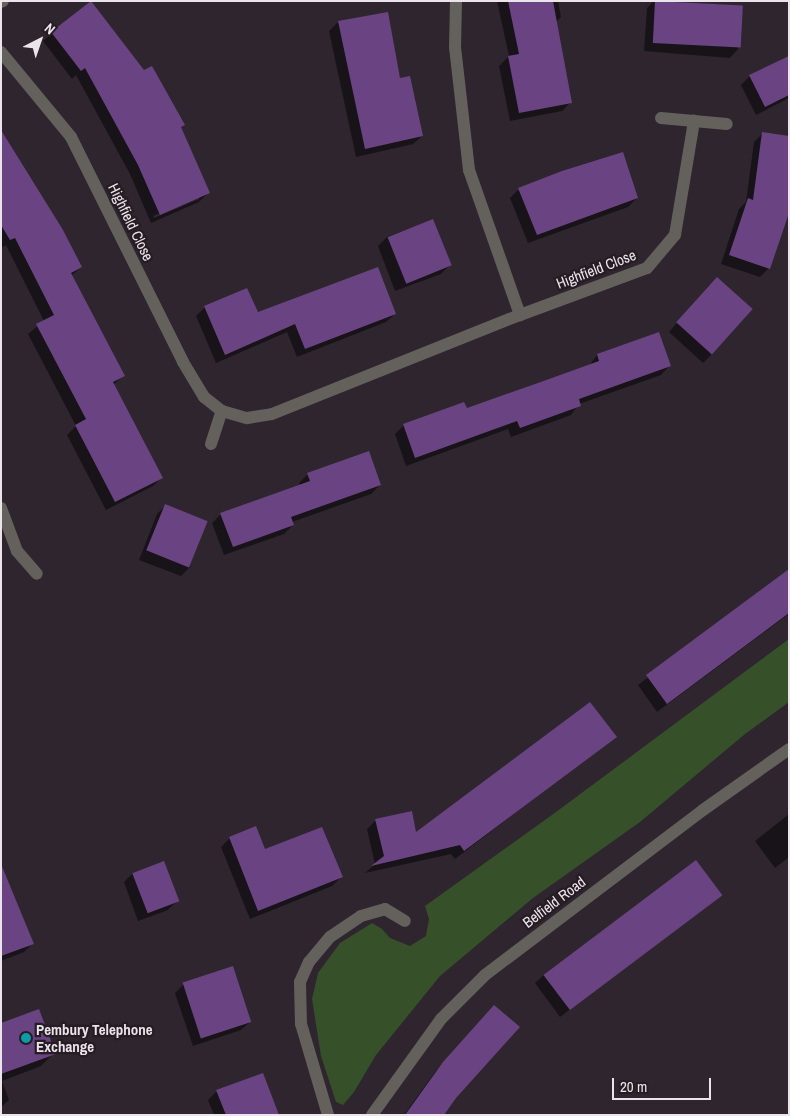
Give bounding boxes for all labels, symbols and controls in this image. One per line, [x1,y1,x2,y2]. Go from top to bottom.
north arrow [15,15,65,65]
text: N [41,19,59,38]
street label: Highfield Close [104,180,158,264]
street label: Highfield Close [554,246,638,292]
street label: Belfield Road [519,873,589,931]
place label: Pembury Telephone Exchange [36,1020,153,1055]
marker: Pembury Telephone Exchange [20,1032,32,1044]
scale bar [615,1068,714,1100]
text: 20 m [620,1076,647,1097]

